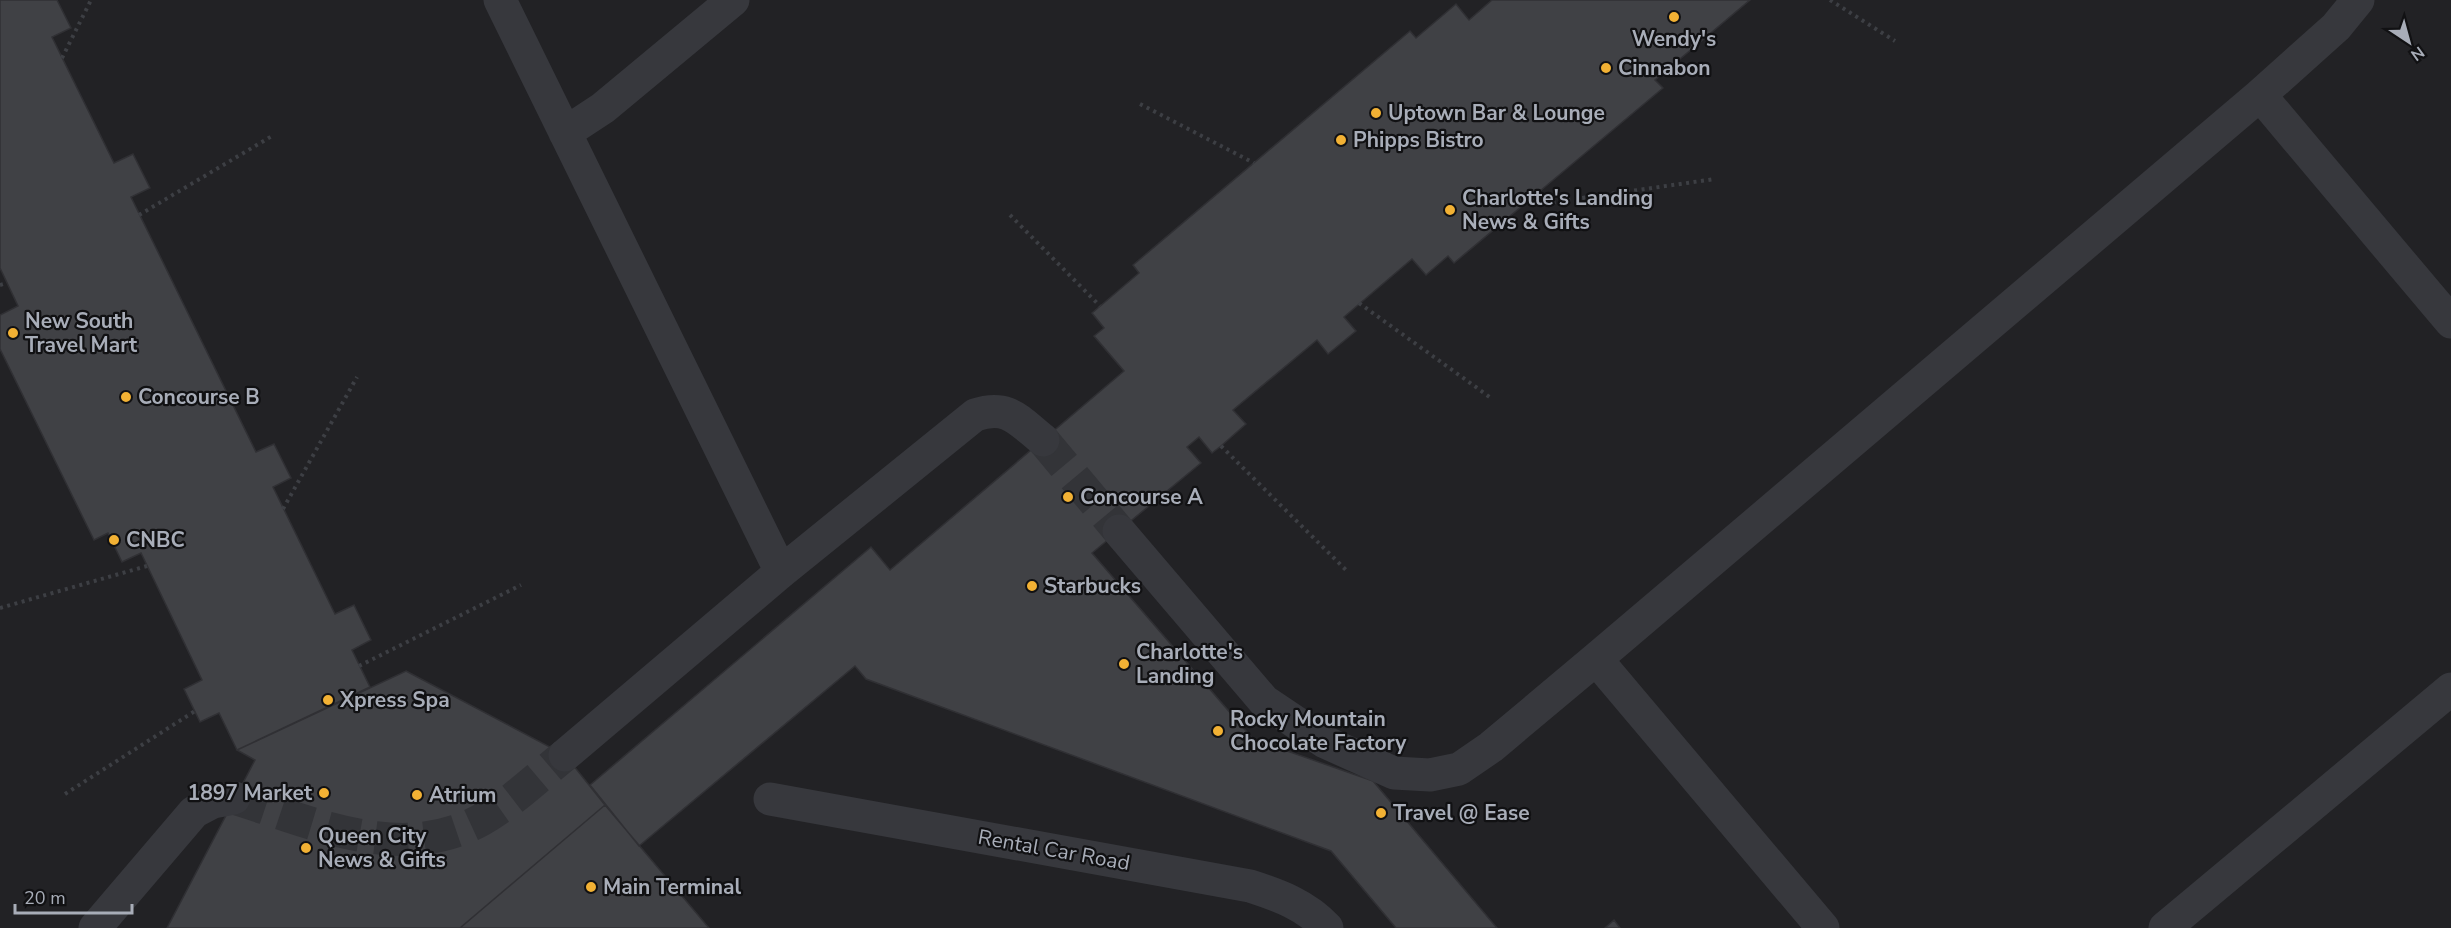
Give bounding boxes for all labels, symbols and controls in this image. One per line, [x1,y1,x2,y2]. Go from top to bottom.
marker: Wendy's [1667,10,1681,24]
north arrow [2379,12,2439,72]
place label: Wendy's [1632,25,1716,53]
text: N [2406,41,2429,66]
place label: Cinnabon [1618,54,1711,82]
marker: Cinnabon [1599,61,1613,75]
place label: Uptown Bar & Lounge [1388,99,1605,127]
marker: Uptown Bar & Lounge [1369,106,1383,120]
place label: Phipps Bistro [1353,126,1484,154]
marker: Phipps Bistro [1334,133,1348,147]
place label: Charlotte's Landing News & Gifts [1462,184,1653,236]
marker: Charlotte's Landing News & Gifts [1443,203,1457,217]
place label: New South Travel Mart [25,307,138,359]
marker: New South Travel Mart [6,326,20,340]
place label: Concourse B [138,383,260,411]
marker: Concourse B [119,390,133,404]
place label: Concourse A [1080,483,1203,511]
marker: Concourse A [1061,490,1075,504]
place label: CNBC [126,526,185,554]
marker: CNBC [107,533,121,547]
place label: Starbucks [1044,572,1141,600]
marker: Starbucks [1025,579,1039,593]
place label: Charlotte's Landing [1136,638,1243,690]
marker: Charlotte's Landing [1117,657,1131,671]
place label: Xpress Spa [339,686,450,714]
marker: Xpress Spa [321,693,335,707]
place label: Rocky Mountain Chocolate Factory [1230,705,1407,757]
marker: Rocky Mountain Chocolate Factory [1211,724,1225,738]
place label: 1897 Market [188,779,313,807]
place label: Atrium [429,781,497,809]
marker: 1897 Market [317,786,331,800]
marker: Atrium [410,788,424,802]
place label: Travel @ Ease [1393,799,1530,827]
marker: Travel @ Ease [1374,806,1388,820]
place label: Queen City News & Gifts [318,822,446,874]
street label: Rental Car Road [976,823,1132,877]
marker: Queen City News & Gifts [299,841,313,855]
place label: Main Terminal [603,873,742,901]
scale bar [15,877,132,915]
marker: Main Terminal [584,880,598,894]
text: 20 m [24,886,66,910]

